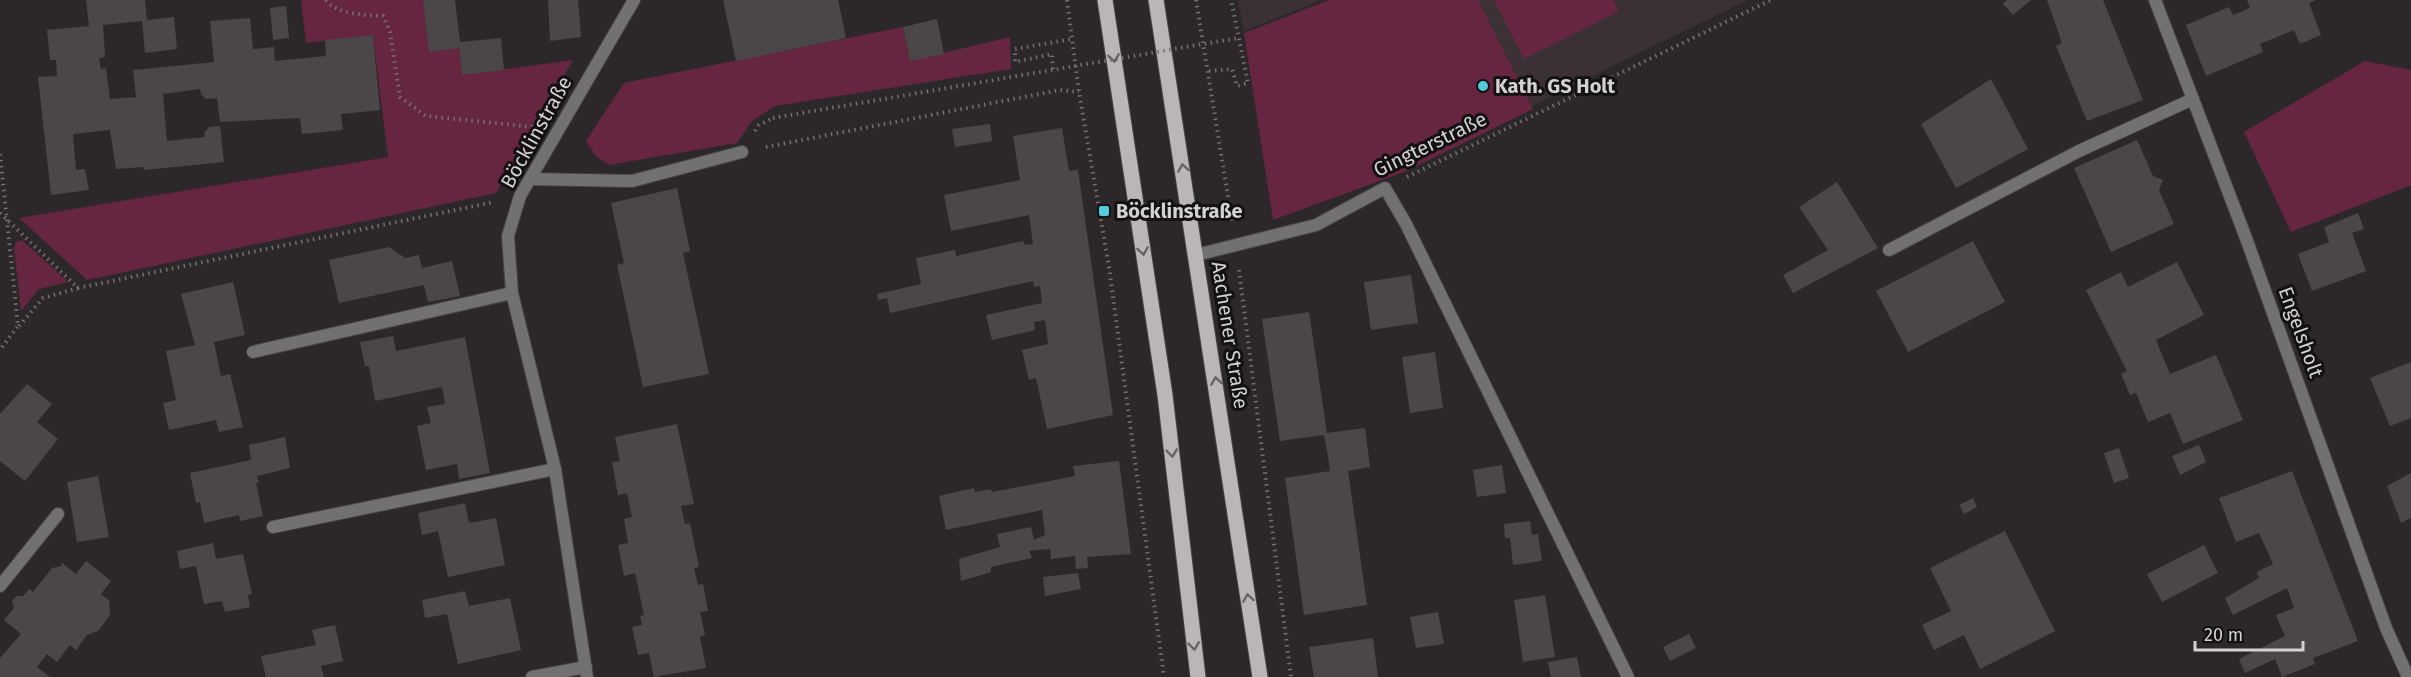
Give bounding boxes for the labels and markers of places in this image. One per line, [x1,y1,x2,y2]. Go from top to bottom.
place label: Kath. GS Holt [1495,74,1615,98]
marker: Kath. GS Holt [1476,79,1490,93]
place label: Böcklinstraße [1116,199,1243,223]
marker: Böcklinstraße [1097,204,1111,218]

